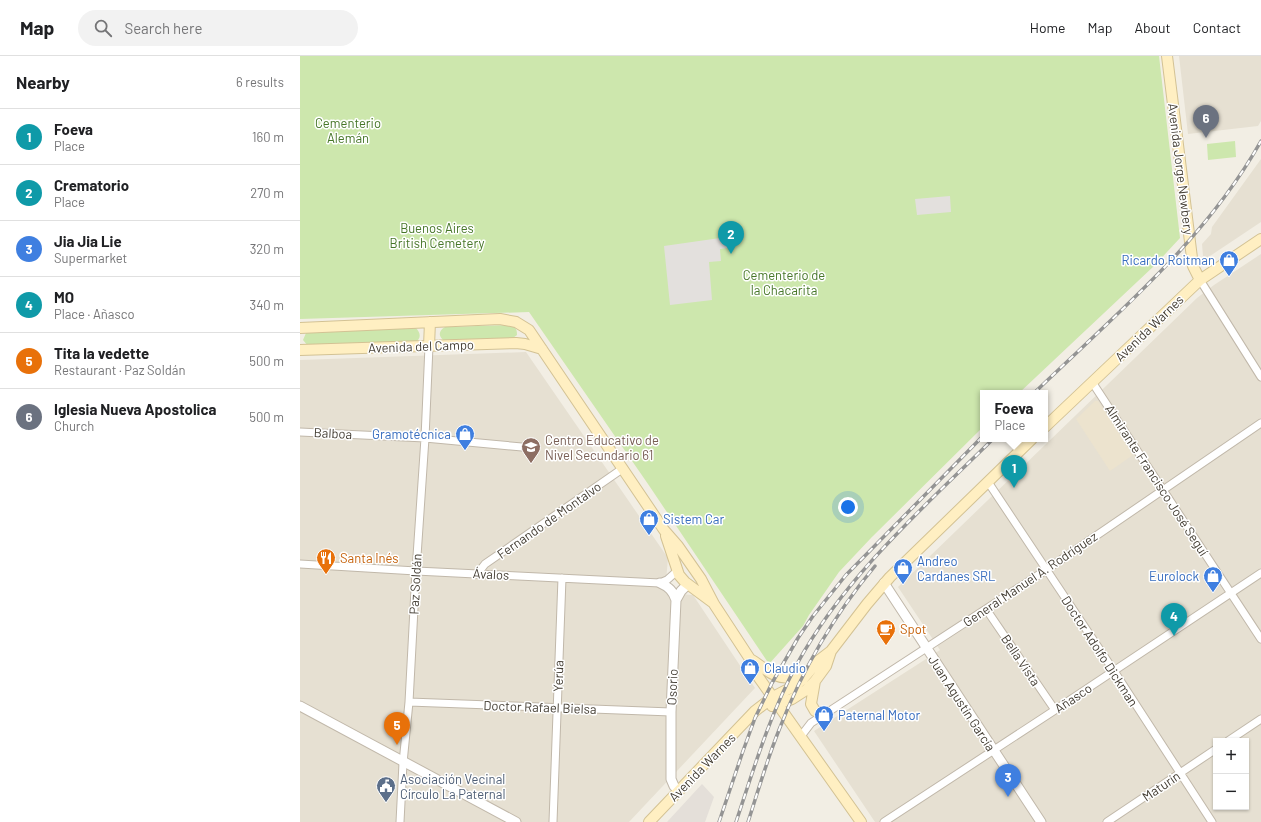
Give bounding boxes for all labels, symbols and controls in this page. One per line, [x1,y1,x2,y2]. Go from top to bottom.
search box [78,10,358,46]
text: Map [20,16,54,39]
icon: search [92,17,114,39]
text: Search here [124,19,202,37]
text: Home [1030,19,1066,36]
text: Map [1088,19,1112,36]
text: About [1134,19,1171,36]
text: Contact [1193,19,1241,36]
text: Nearby [16,72,70,92]
text: 6 results [236,74,284,90]
street label: Avenida Jorge Newbery [1165,102,1197,236]
pin: 6 [1193,105,1219,138]
park label: Cementerio Alemán [315,115,381,146]
text: Foeva [54,120,93,138]
text: 1 [27,129,31,145]
text: 160 m [252,129,284,145]
text: Place [54,138,85,154]
text: Crematorio [54,176,129,194]
text: 2 [25,185,33,201]
text: 270 m [250,185,284,201]
text: Place [54,194,85,210]
park label: Buenos Aires British Cemetery [390,220,484,251]
pin: 2 [718,221,744,254]
text: Jia Jia Lie [54,232,122,250]
text: 3 [25,241,33,257]
text: 320 m [250,241,284,257]
shop icon: Ricardo Roitman [1218,249,1240,277]
text: Supermarket [54,250,127,266]
place label: Ricardo Roitman [1121,252,1215,268]
park label: Cementerio de la Chacarita [743,267,825,298]
text: MO [54,288,74,306]
street label: Avenida Warnes [1111,291,1187,365]
text: 4 [25,297,33,313]
text: 340 m [249,297,284,313]
text: Place · Añasco [54,306,135,322]
street label: Avenida del Campo [368,336,474,356]
text: Tita la vedette [54,344,149,362]
text: 5 [25,353,33,369]
text: 500 m [249,353,284,369]
text: Restaurant · Paz Soldán [54,362,185,378]
popup [980,390,1048,442]
text: Foeva [995,399,1033,417]
text: Iglesia Nueva Apostolica [54,400,216,418]
street label: Almirante Francisco José Seguí [1102,401,1212,559]
text: 6 [26,409,32,425]
text: 500 m [249,409,284,425]
text: Place [995,417,1025,433]
text: Church [54,418,94,434]
shop icon: Gramotécnica [454,423,476,451]
street label: Balboa [313,424,353,442]
place label: Gramotécnica [372,426,451,442]
place label: Centro Educativo de Nivel Secundario 61 [545,432,659,463]
school or university icon: Centro Educativo de Nivel Secundario 61 [520,436,542,464]
pin: 1 [1001,455,1027,488]
street label: Fernando de Montalvo [494,478,604,562]
your location [838,497,858,517]
shop icon: Sistem Car [638,508,660,536]
place label: Sistem Car [663,511,724,527]
street label: General Manuel A. Rodríguez [960,528,1100,630]
restaurant icon: Santa Inés [315,547,337,575]
place label: Santa Inés [340,550,399,566]
street label: Paz Soldán [405,553,425,615]
place label: Andreo Cardanes SRL [917,553,995,584]
shop icon: Andreo Cardanes SRL [892,557,914,585]
street label: Ávalos [472,565,510,583]
shop icon: Eurolock [1202,565,1224,593]
place label: Eurolock [1149,568,1199,584]
street label: Doctor Adolfo Dickman [1058,593,1142,709]
pin: 4 [1161,603,1187,636]
cafe icon: Spot [875,618,897,646]
place label: Spot [900,621,926,637]
street label: Bella Vista [998,631,1044,689]
street label: Juan Agustín García [925,652,999,754]
shop icon: Claudio [739,657,761,685]
street label: Yerúa [549,660,567,692]
place label: Claudio [764,660,806,676]
street label: Osorio [663,668,681,706]
street label: Añasco [1051,680,1095,716]
street label: Doctor Rafael Bielsa [483,697,597,717]
shop icon: Paternal Motor [813,704,835,732]
place label: Paternal Motor [838,707,921,723]
pin: 5 [384,712,410,745]
street label: Avenida Warnes [665,729,739,805]
map controls [1213,738,1249,810]
button: + [1213,738,1249,774]
pin: 3 [995,764,1021,797]
street label: Maturín [1139,768,1183,804]
place label: Asociación Vecinal Círculo La Paternal [400,771,505,802]
button: − [1213,774,1249,810]
public building icon: Asociación Vecinal Círculo La Paternal [375,775,397,803]

